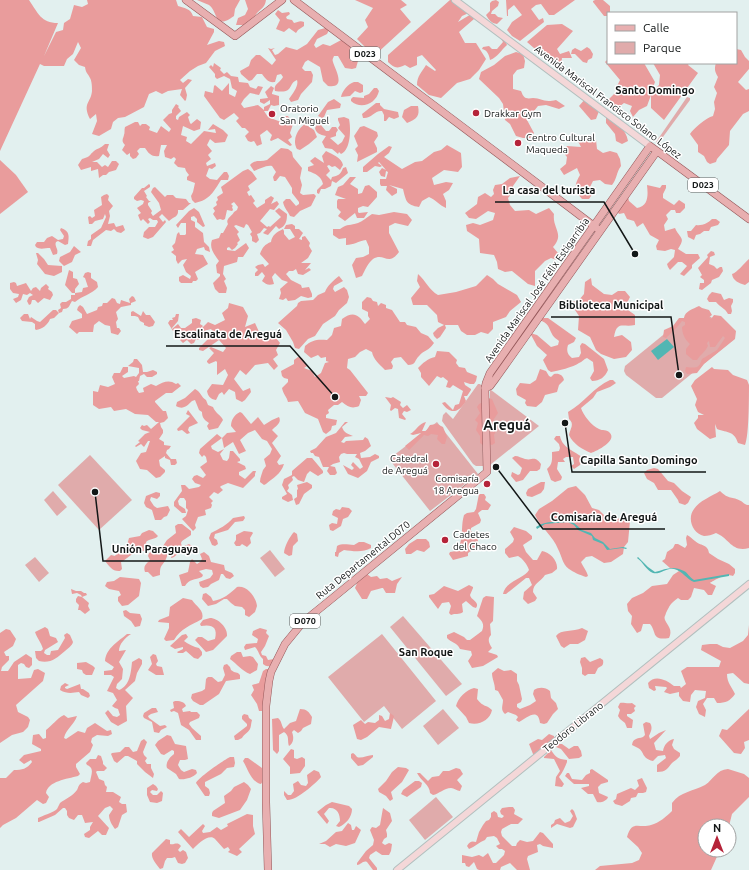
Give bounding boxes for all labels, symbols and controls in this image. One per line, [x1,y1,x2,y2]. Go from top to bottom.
legend [607,12,737,64]
text: Calle [643,21,669,34]
text: Parque [643,41,681,54]
street label: Avenida Mariscal Francisco Solano López [533,43,684,161]
road number: D023 [350,47,380,61]
district label: Santo Domingo [615,84,695,96]
place label: Oratorio San Miguel [280,103,329,126]
marker: Drakkar Gym [471,108,481,118]
place label: Drakkar Gym [484,108,541,119]
marker: Oratorio San Miguel [267,109,277,119]
place label: Centro Cultural Maqueda [526,132,595,155]
marker: Centro Cultural Maqueda [513,138,523,148]
road number: D023 [688,178,718,192]
callout: La casa del turista [495,179,604,202]
text: La casa del turista [502,184,596,196]
street label: Avenida Mariscal José Félix Estigarribia [483,216,591,364]
callout: Biblioteca Municipal [551,294,671,317]
text: Biblioteca Municipal [559,299,664,311]
callout: Escalinata de Areguá [166,323,290,346]
text: Escalinata de Areguá [174,328,282,340]
district label: Areguá [483,417,531,433]
callout: Capilla Santo Domingo [572,449,706,472]
place label: Catedral de Areguá [382,453,428,476]
text: Capilla Santo Domingo [580,454,698,466]
marker: Catedral de Areguá [431,459,441,469]
place label: Comisaría 18 Aregua [433,473,479,496]
marker: Comisaría 18 Aregua [482,479,492,489]
callout: Comisaria de Areguá [543,506,665,529]
text: Comisaria de Areguá [551,511,657,523]
street label: Ruta Departamental D070 [314,519,412,601]
place label: Cadetes del Chaco [453,529,497,552]
marker: Cadetes del Chaco [440,535,450,545]
callout: Unión Paraguaya [103,538,206,561]
text: Unión Paraguaya [112,543,198,555]
road number: D070 [290,614,320,628]
district label: San Roque [399,646,453,658]
street label: Teodoro Librano [541,699,605,755]
north arrow [697,818,737,858]
text: N [713,822,721,834]

